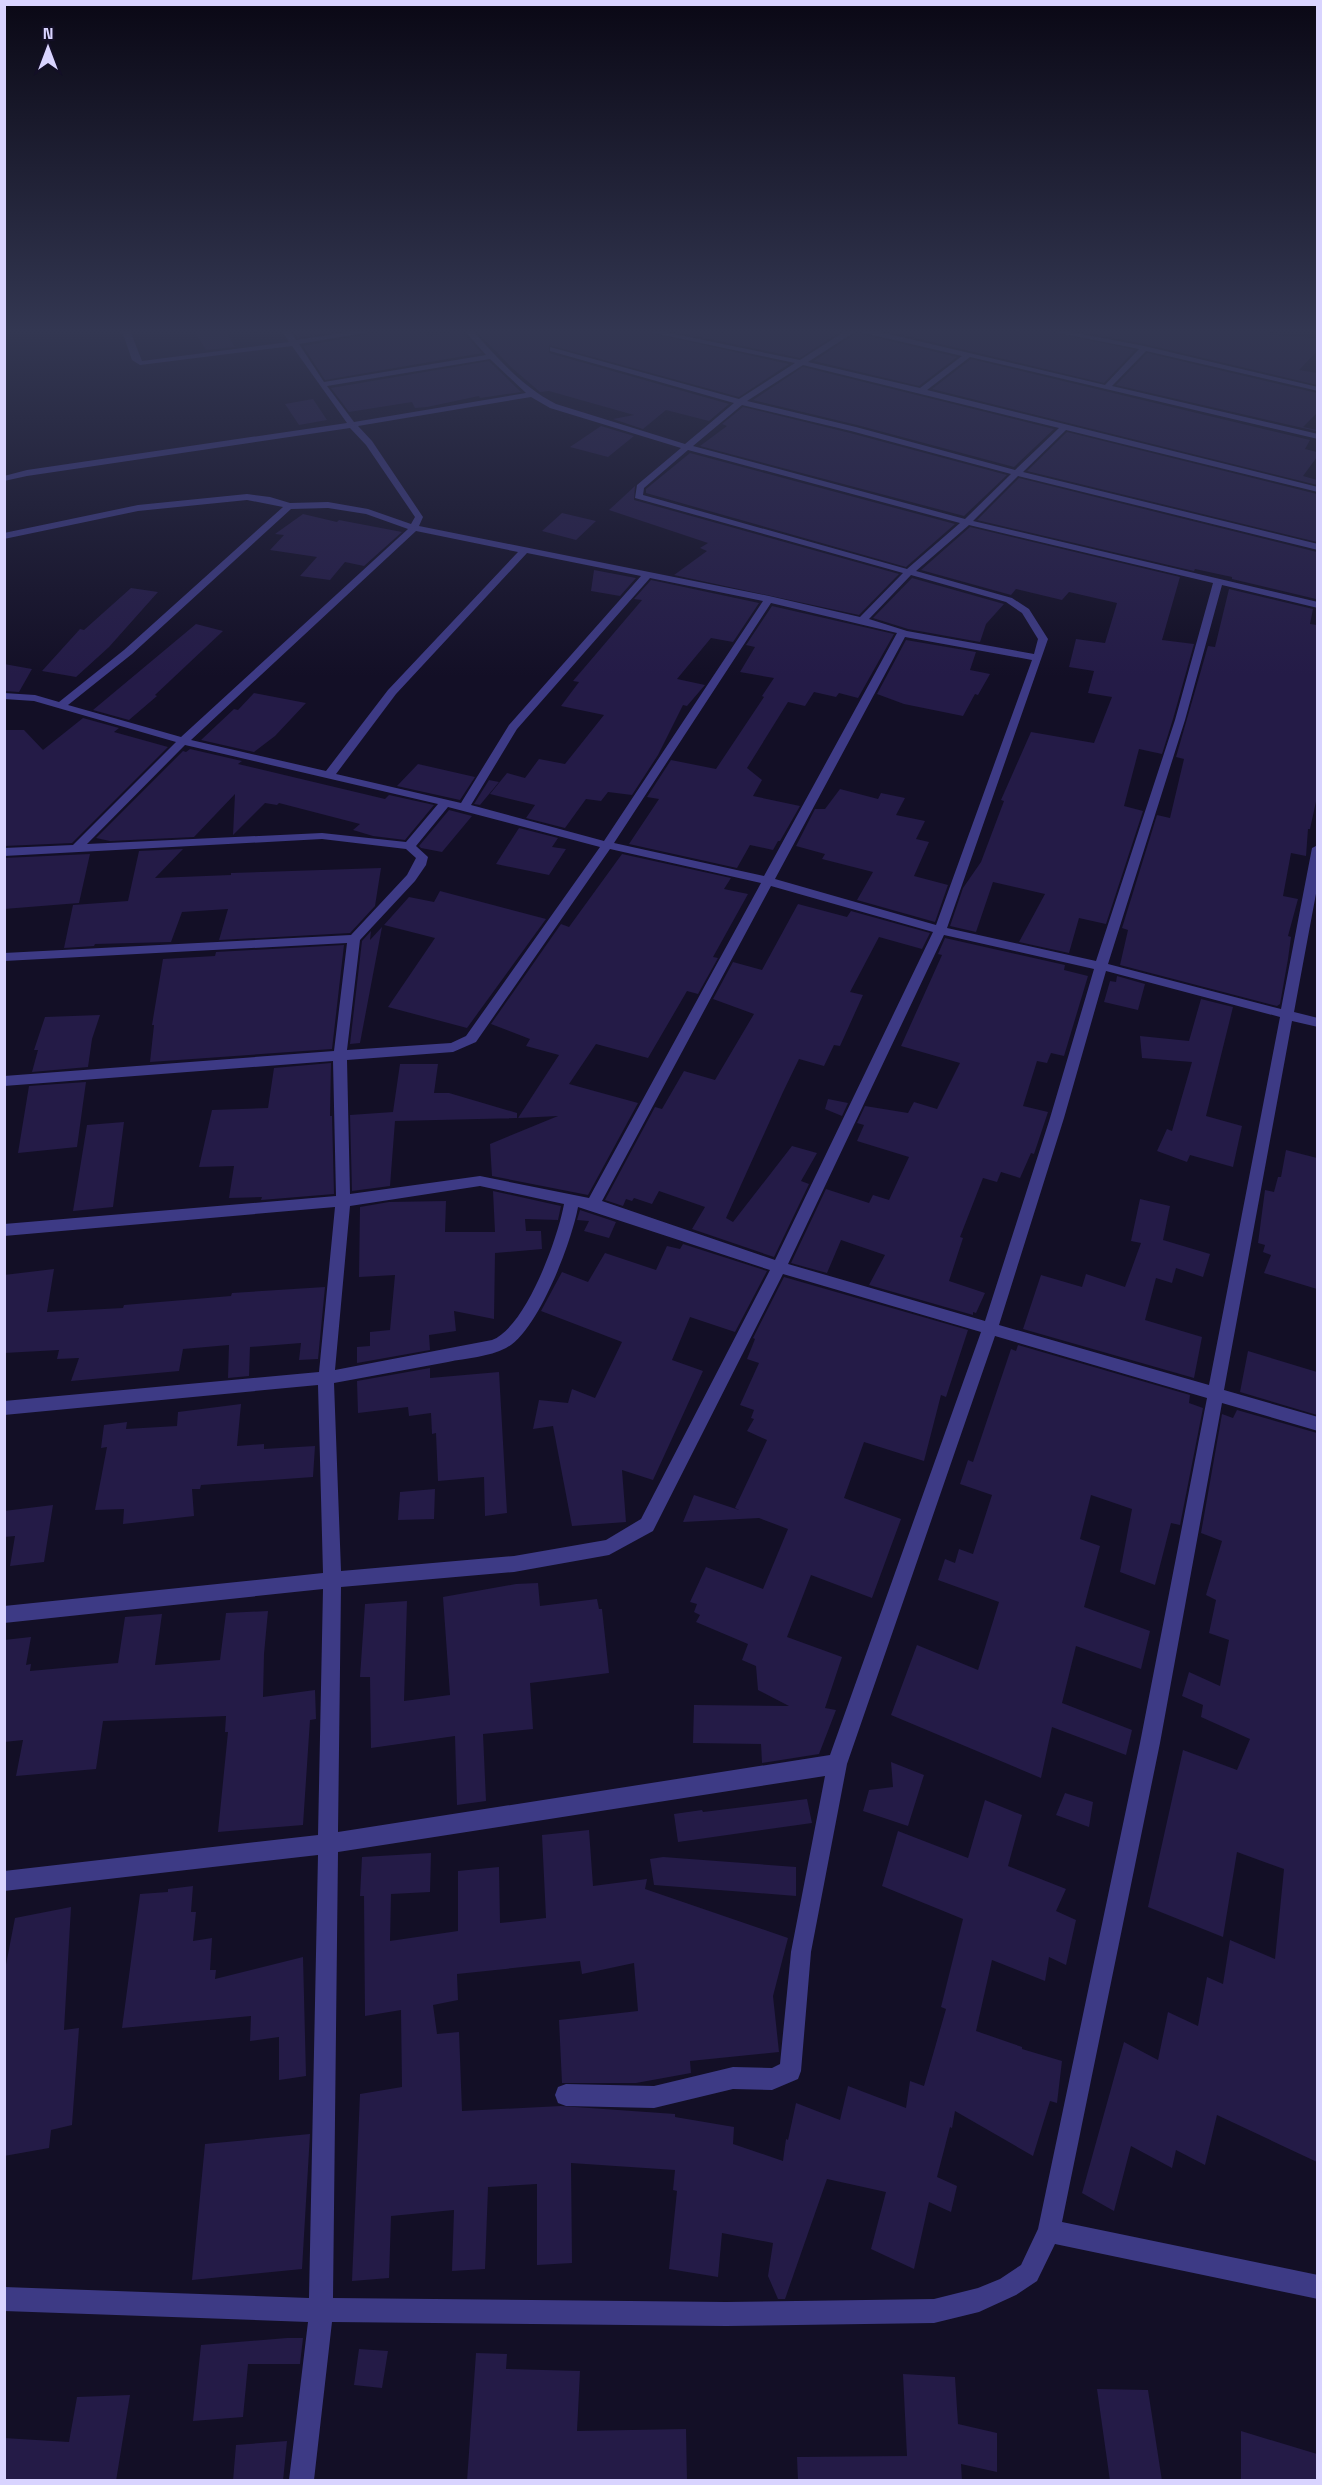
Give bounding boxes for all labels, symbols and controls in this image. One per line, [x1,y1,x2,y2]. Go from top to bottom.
north arrow [18,18,78,78]
text: N [43,23,53,44]

